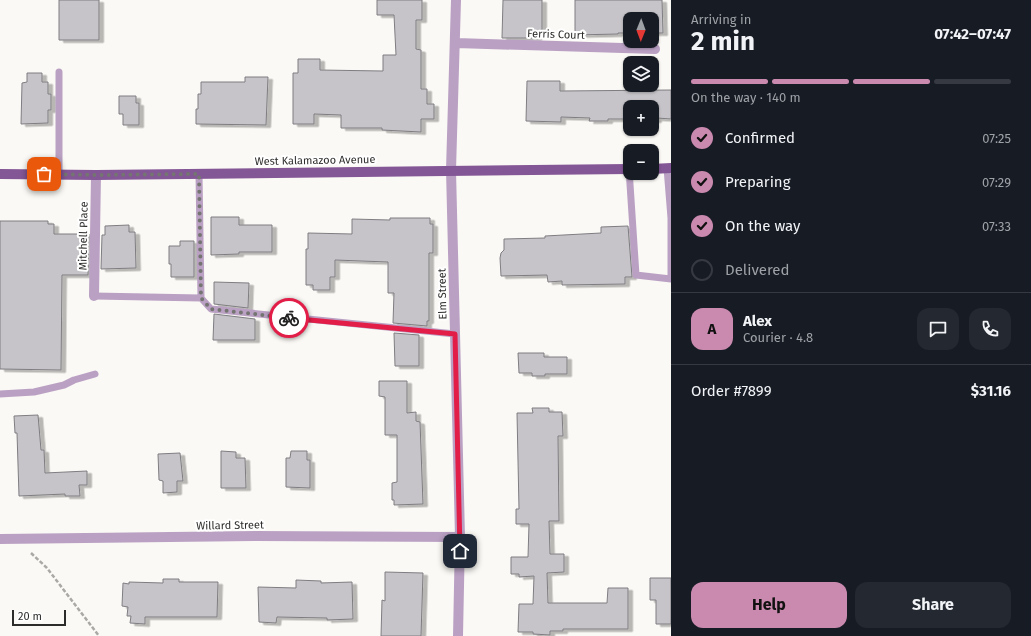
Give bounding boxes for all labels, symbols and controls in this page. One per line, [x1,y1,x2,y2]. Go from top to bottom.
north arrow [623,12,659,48]
map controls [623,12,659,180]
text: Arriving in [691,12,751,27]
text: 07:42–07:47 [934,25,1011,43]
text: 2 min [691,26,755,57]
street label: Ferris Court [527,27,585,42]
button: layers [623,56,659,92]
text: On the way · 140 m [691,90,801,105]
button: + [623,100,659,136]
icon: check [691,127,713,149]
text: Confirmed [725,129,795,147]
text: 07:25 [982,131,1011,146]
button: − [623,144,659,180]
street label: West Kalamazoo Avenue [254,153,376,168]
pin [27,157,61,191]
icon: bag [33,163,55,185]
icon: check [691,171,713,193]
text: Preparing [725,173,790,191]
text: 07:29 [982,175,1011,190]
street label: Mitchell Place [76,201,91,271]
icon: check [691,215,713,237]
text: On the way [725,217,800,235]
text: 07:33 [982,219,1011,234]
text: Delivered [725,261,789,279]
street label: Elm Street [436,268,449,320]
courier [269,298,309,338]
icon: bike [278,307,300,329]
button: chat [917,308,959,350]
button: phone [969,308,1011,350]
text: Alex [743,312,772,330]
text: A [708,320,716,338]
text: Courier · 4.8 [743,330,813,345]
text: Order #7899 [691,382,772,400]
text: $31.16 [971,382,1011,400]
street label: Willard Street [196,518,264,533]
pin [443,534,477,568]
icon: home [449,540,471,562]
button: Help [691,582,847,628]
button: Share [855,582,1011,628]
scale bar [12,608,66,627]
text: 20 m [18,610,42,623]

